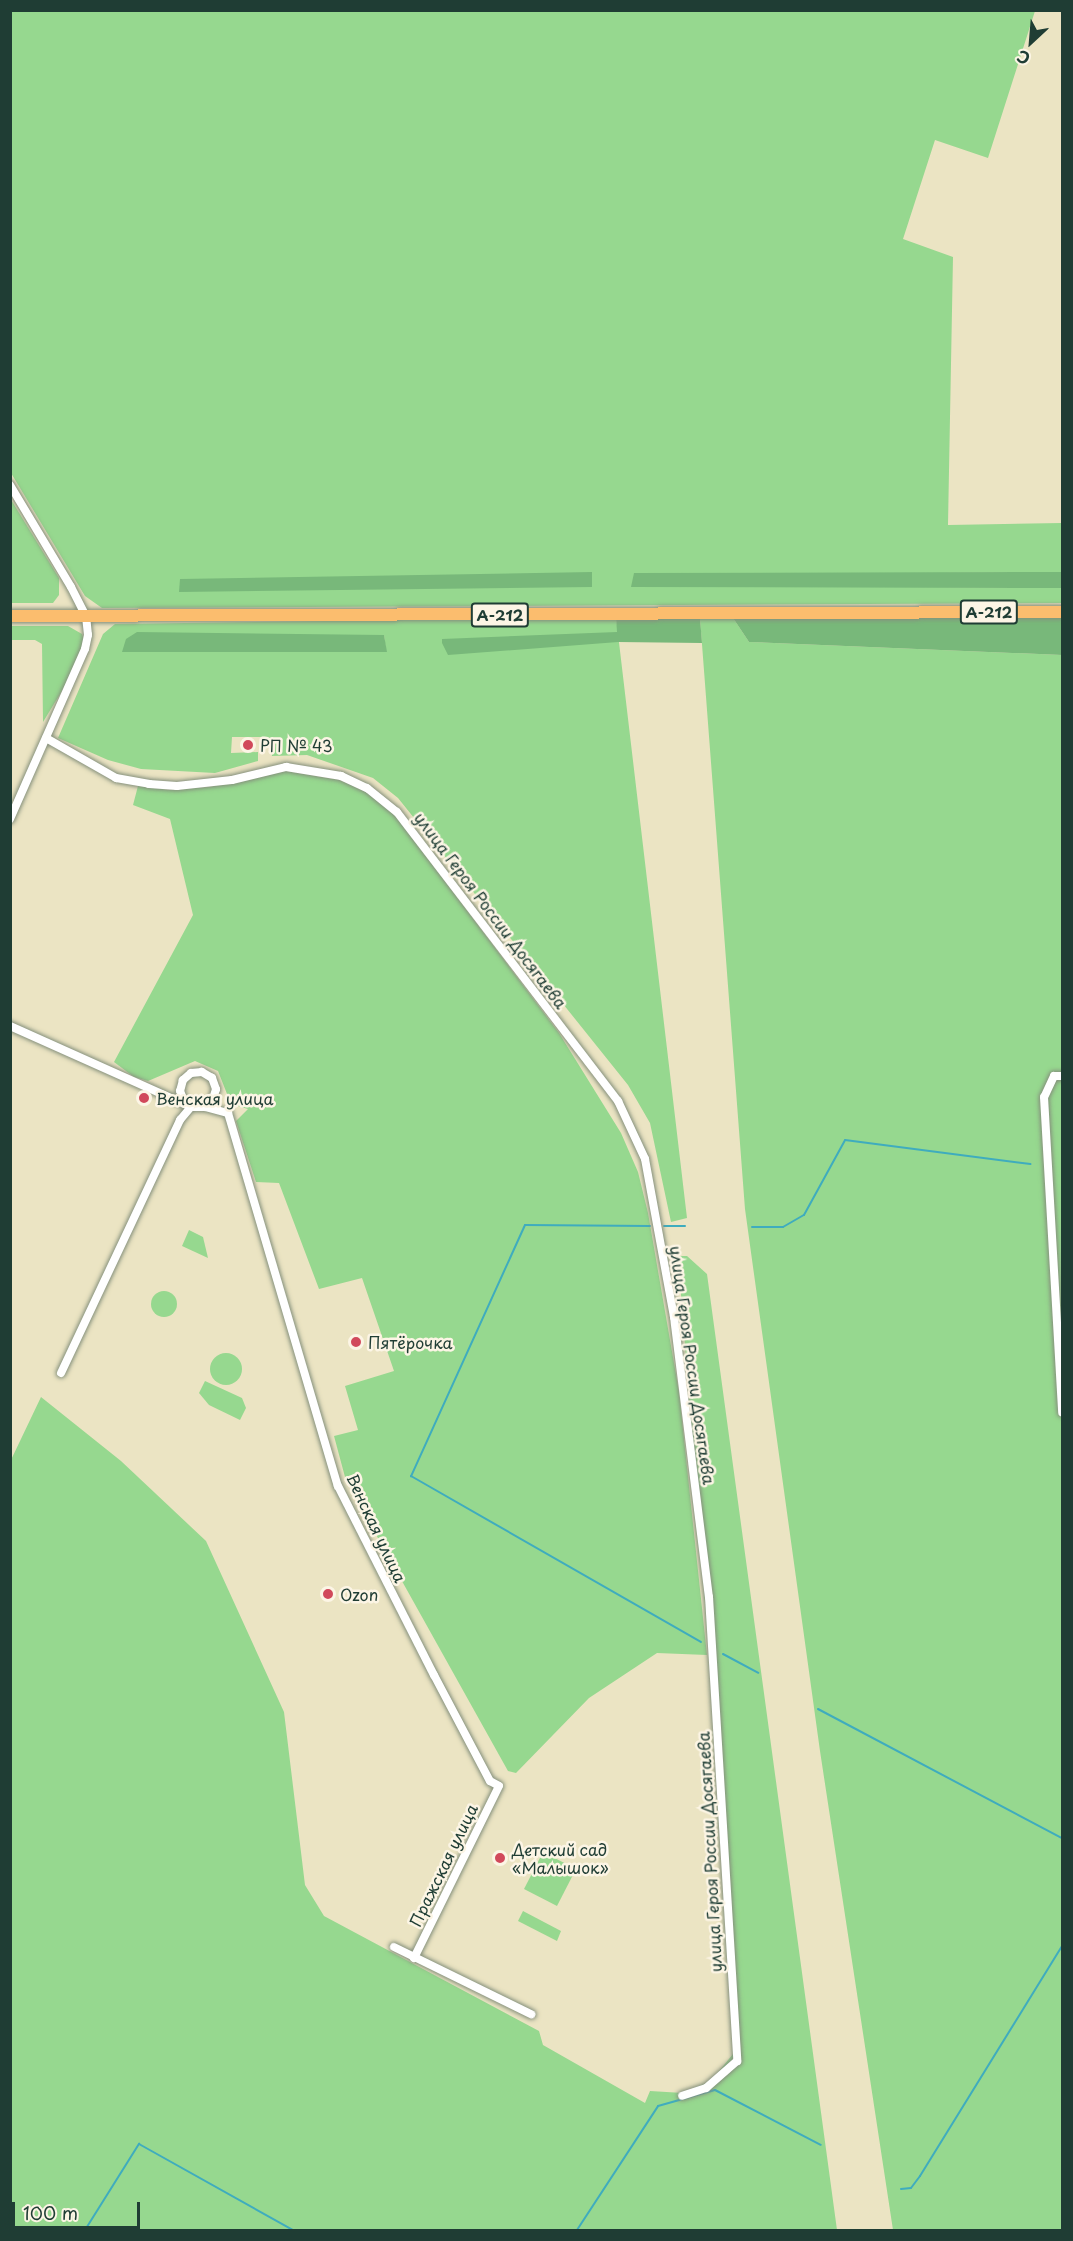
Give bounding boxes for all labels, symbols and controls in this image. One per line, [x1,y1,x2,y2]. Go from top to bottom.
north arrow [1001,12,1061,72]
text: С [1012,45,1034,72]
road number: А-212 [959,600,1019,624]
road number: А-212 [470,603,530,627]
place label: РП № 43 [260,735,333,755]
marker: РП № 43 [241,738,255,752]
street label: улица Героя России Досягаева [411,808,571,1012]
place label: Венская улица [156,1088,274,1108]
marker: Венская улица [137,1091,151,1105]
street label: улица Героя России Досягаева [667,1244,719,1486]
place label: Пятёрочка [368,1332,453,1352]
marker: Пятёрочка [349,1335,363,1349]
street label: Венская улица [343,1470,411,1586]
place label: Ozon [340,1584,378,1604]
marker: Ozon [321,1587,335,1601]
street label: улица Героя России Досягаева [693,1731,725,1973]
street label: Пражская улица [405,1800,481,1930]
place label: Детский сад «Малышок» [512,1839,609,1877]
marker: Детский сад «Малышок» [493,1851,507,1865]
scale bar [15,2190,142,2228]
text: 100 m [23,2199,78,2226]

